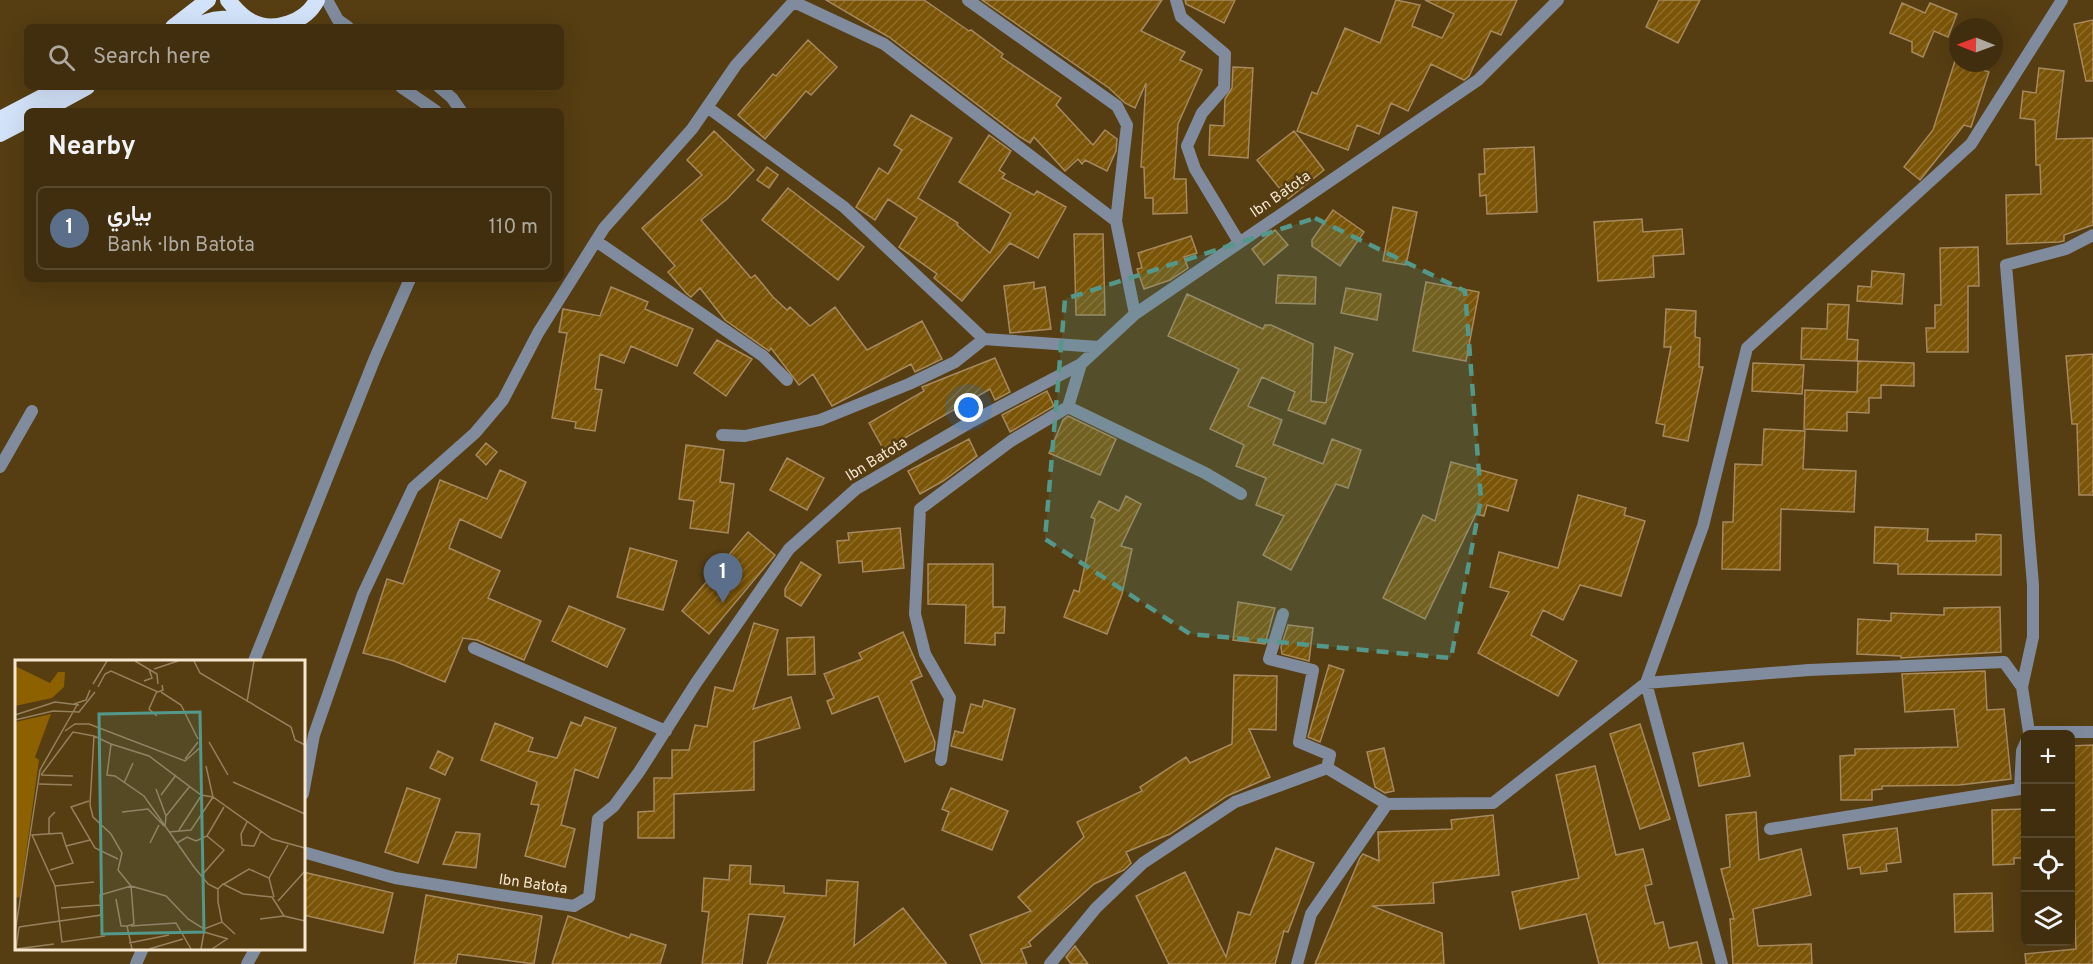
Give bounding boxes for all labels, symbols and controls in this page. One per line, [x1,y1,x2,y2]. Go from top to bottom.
north arrow [1949,18,2003,72]
search box [24,24,564,90]
icon: search [45,41,78,74]
text: Search here [93,44,211,71]
text: Nearby [48,131,136,164]
street label: Ibn Batota [1247,167,1315,223]
text: بياري [107,202,152,229]
text: 1 [66,215,74,241]
text: 110 m [489,215,538,241]
text: Bank · Ibn Batota [107,233,255,259]
your location [954,393,983,422]
street label: Ibn Batota [843,434,911,486]
pin: 1 [704,554,742,603]
inset map [15,660,304,949]
map controls [2021,730,2075,946]
button: + [2021,730,2075,784]
button: − [2021,784,2075,838]
button: locate [2021,838,2075,892]
street label: Ibn Batota [497,871,569,899]
button: layers [2021,892,2075,946]

